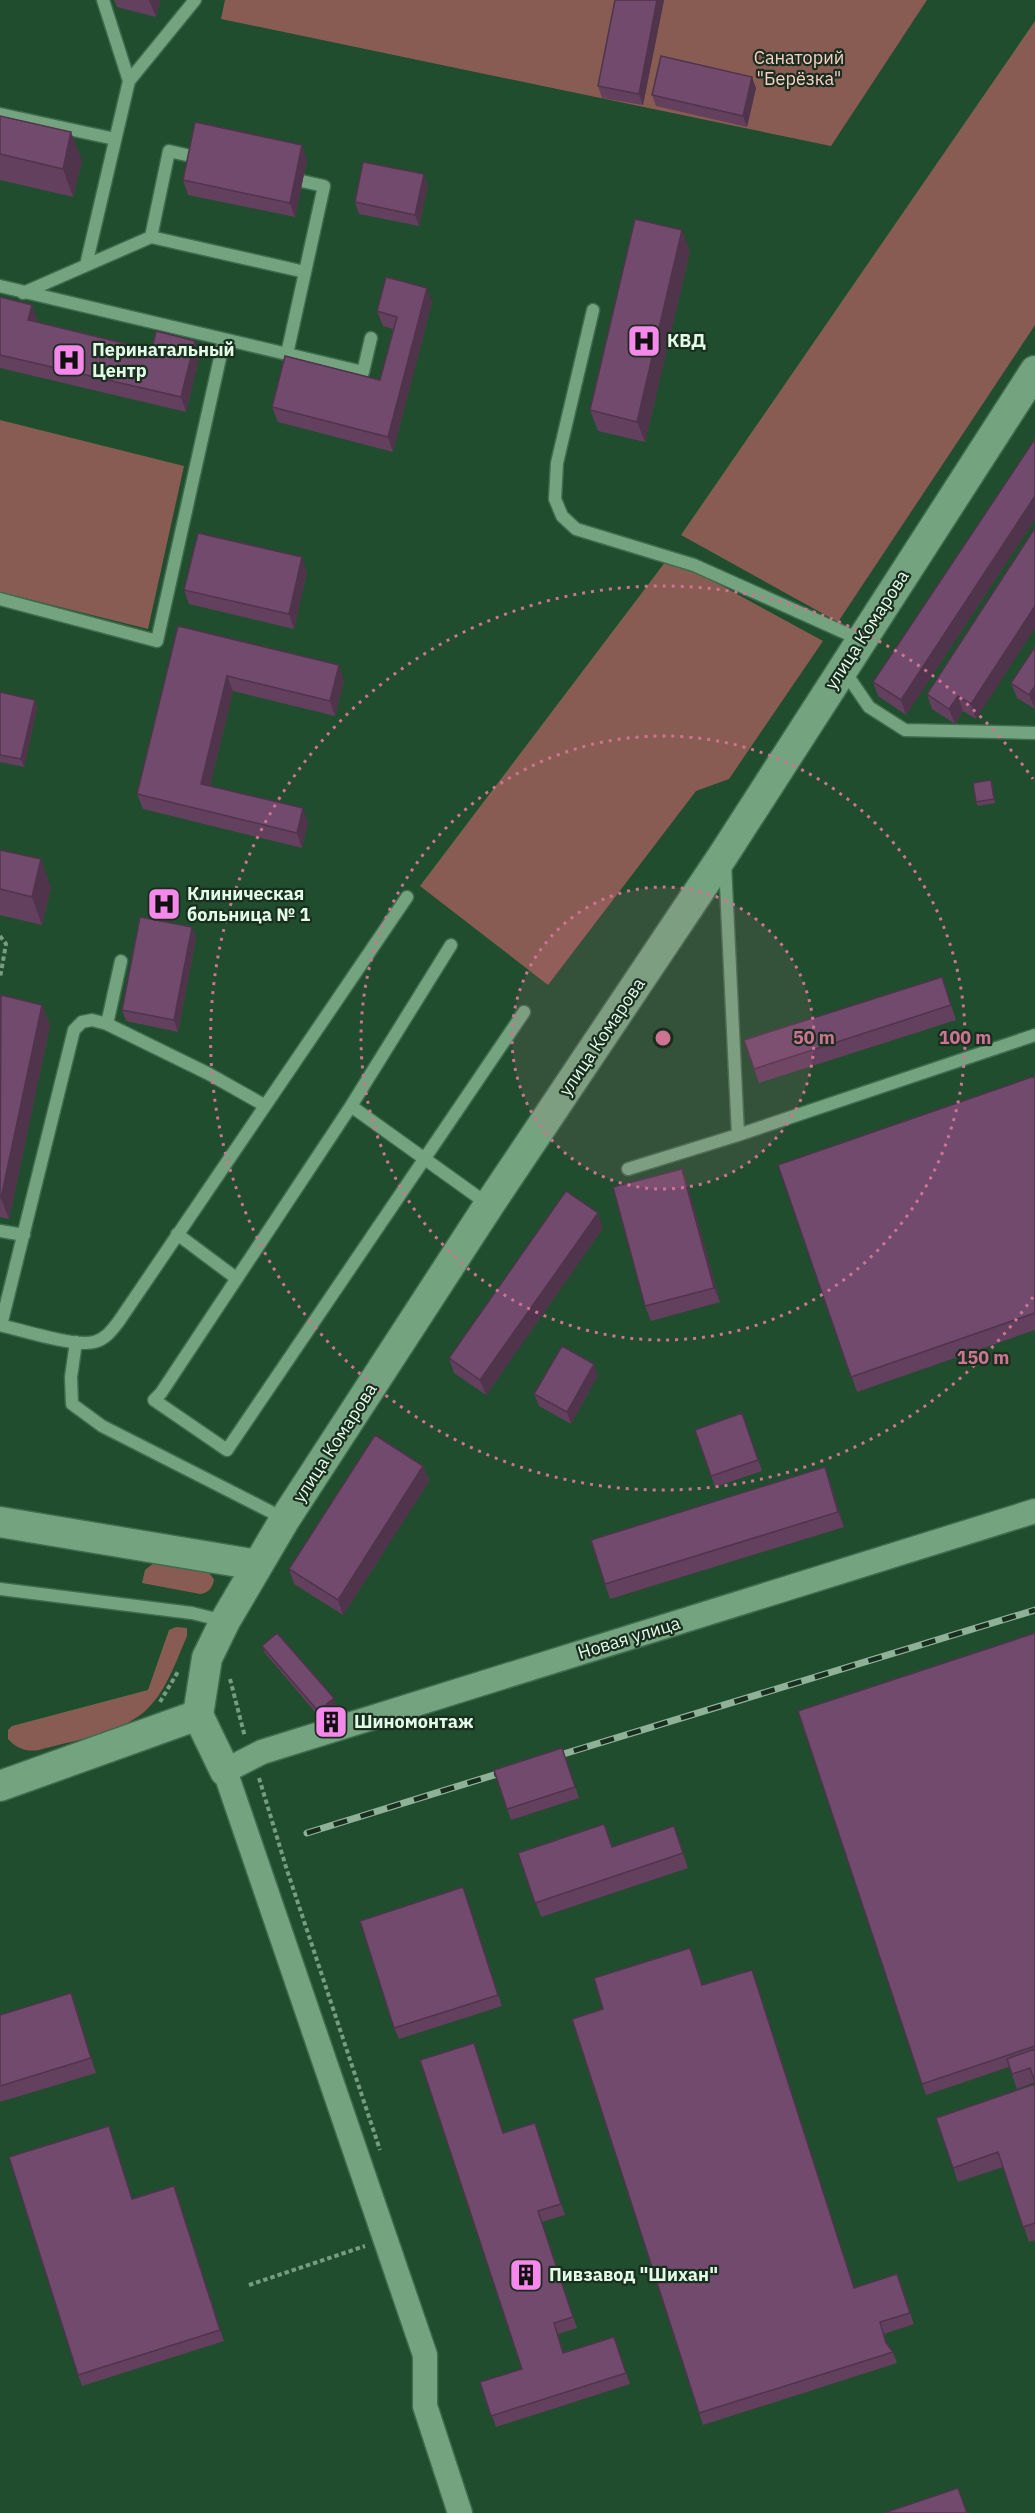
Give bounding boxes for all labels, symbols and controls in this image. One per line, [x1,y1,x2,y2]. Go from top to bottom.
park label: Санаторий "Берёзка" [754,46,844,90]
hospital icon: КВД [626,323,662,359]
place label: КВД [667,329,706,352]
place label: Перинатальный Центр [92,338,234,382]
hospital icon: Перинатальный Центр [51,342,87,378]
street label: улица Комарова [819,565,914,694]
place label: Клиническая больница № 1 [187,882,311,926]
hospital icon: Клиническая больница № 1 [146,886,182,922]
street label: улица Комарова [553,973,650,1100]
text: 50 m [793,1026,835,1049]
text: 100 m [939,1026,991,1049]
centre of rings [653,1028,673,1048]
text: 150 m [957,1346,1009,1369]
street label: улица Комарова [287,1378,382,1507]
street label: Новая улица [575,1611,683,1664]
building icon: Шиномонтаж [313,1704,349,1740]
place label: Шиномонтаж [354,1710,474,1733]
building icon: Пивзавод "Шихан" [508,2257,544,2293]
place label: Пивзавод "Шихан" [549,2263,718,2286]

